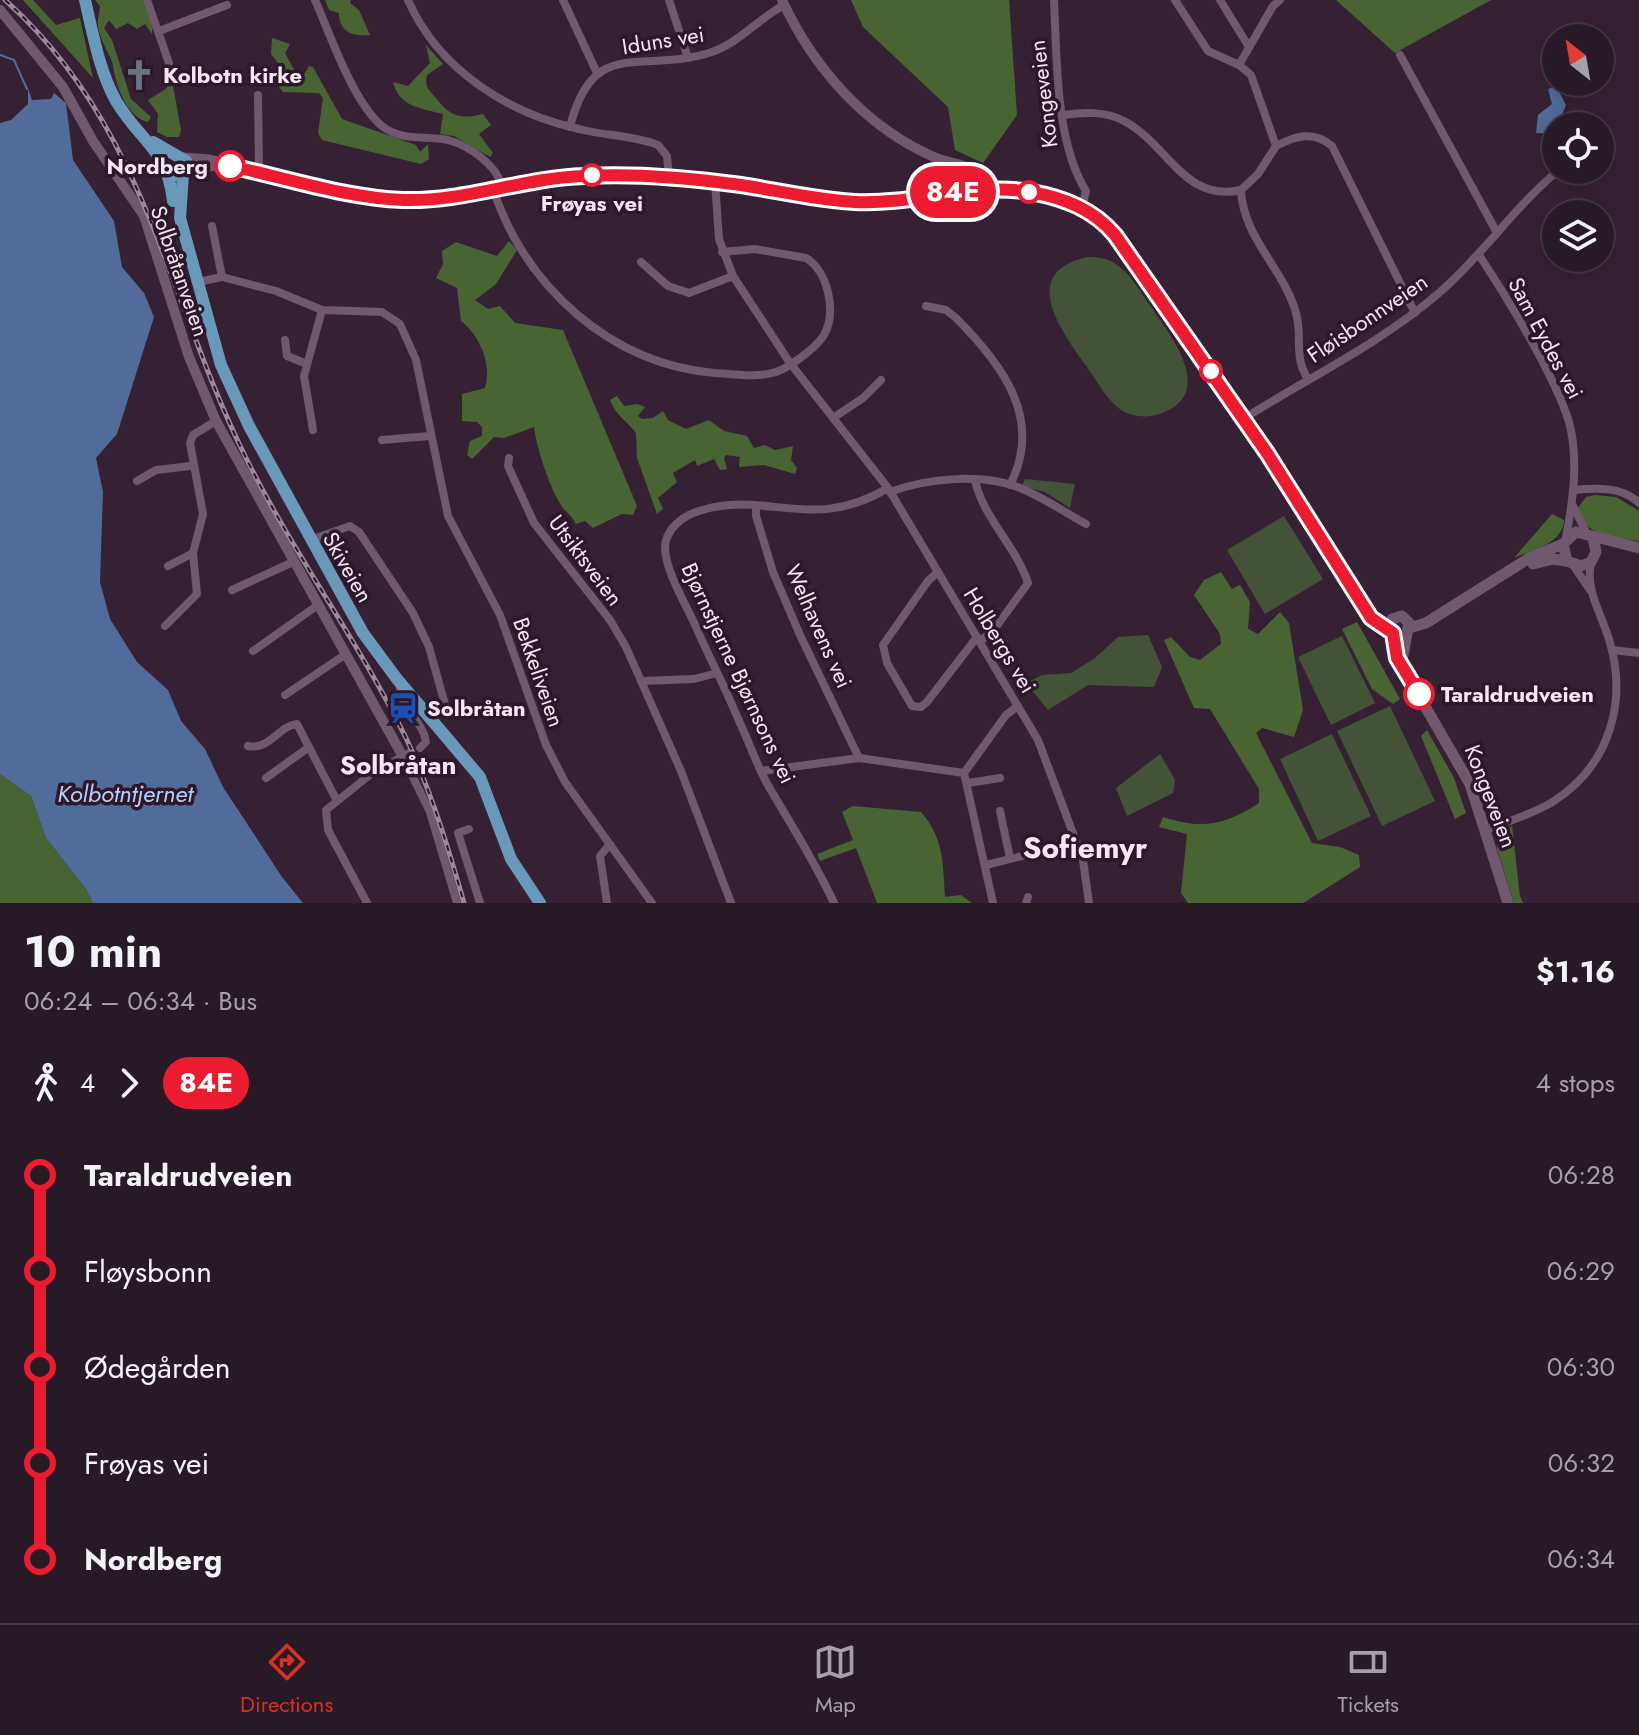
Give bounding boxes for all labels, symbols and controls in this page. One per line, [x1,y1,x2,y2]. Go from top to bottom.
street label: Iduns vei [620,18,706,62]
north arrow [1542,24,1614,96]
map controls [1542,24,1614,272]
street label: Kongeveien [1021,38,1065,150]
church icon: Kolbotn kirke [122,58,156,92]
place label: Kolbotn kirke [163,59,302,91]
button: locate [1542,112,1614,184]
place label: Nordberg [107,150,208,182]
marker: Nordberg [215,151,245,181]
marker: Frøyas vei [581,164,603,186]
line badge: 84E [907,166,999,218]
text: 84E [926,171,980,212]
unlabelled marker [1018,181,1040,203]
place label: Frøyas vei [541,187,643,219]
button: layers [1542,200,1614,272]
street label: Solbråtanveien [143,201,217,341]
street label: Fløisbonnveien [1300,266,1434,370]
street label: Sam Eydes vei [1500,271,1592,405]
unlabelled marker [1200,360,1222,382]
street label: Utsiktsveien [541,508,631,612]
street label: Skiveien [315,526,381,608]
street label: Bjørnstjerne Bjørnsons vei [674,557,804,789]
street label: Welhavens vei [777,559,861,693]
street label: Holbergs vei [956,581,1044,699]
street label: Bekkeliveien [505,613,573,731]
place label: Taraldrudveien [1441,678,1594,710]
marker: Taraldrudveien [1404,679,1434,709]
station icon: Solbråtan [386,691,420,725]
place label: Solbråtan [427,692,526,724]
street label: Kongeveien [1457,740,1525,852]
district label: Solbråtan [340,746,456,784]
water label: Kolbotntjernet [57,776,194,811]
district label: Sofiemyr [1023,826,1148,869]
text: 10 min [24,920,162,984]
text: $1.16 [1536,950,1615,993]
text: 06:24 – 06:34 · Bus [24,982,257,1020]
icon: walk [24,1061,68,1105]
icon: forward [107,1061,151,1105]
text: 84E [179,1062,233,1103]
text: 4 [80,1064,95,1102]
text: 4 stops [1536,1064,1615,1102]
text: Taraldrudveien [84,1154,292,1197]
text: 06:28 [1548,1156,1615,1194]
text: Fløysbonn [84,1250,212,1293]
text: 06:29 [1547,1252,1615,1290]
text: Ødegården [84,1346,231,1389]
text: 06:30 [1547,1348,1615,1386]
text: Frøyas vei [84,1442,209,1485]
text: 06:32 [1548,1444,1615,1482]
text: Nordberg [84,1538,222,1581]
text: 06:34 [1547,1540,1615,1578]
tab: Directions [240,1640,333,1720]
tab: Map [813,1640,857,1720]
tab: Tickets [1338,1640,1399,1720]

